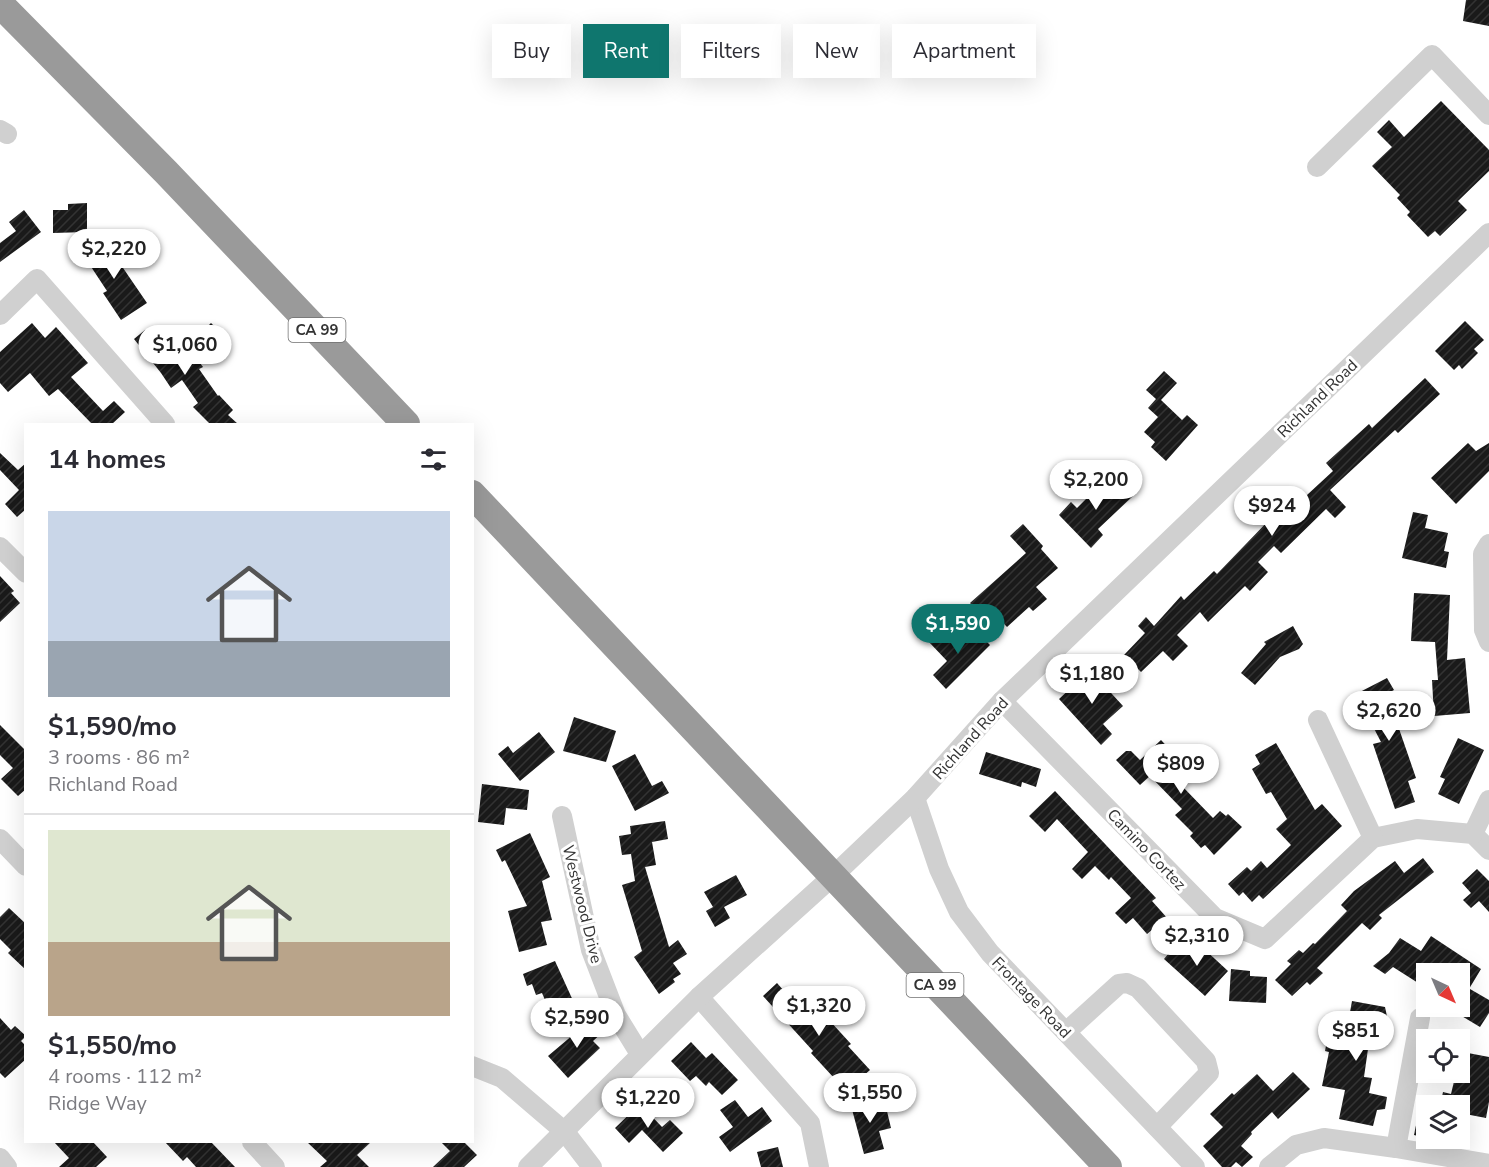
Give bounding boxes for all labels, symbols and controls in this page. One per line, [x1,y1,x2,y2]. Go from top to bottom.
chip: Buy [492,24,571,78]
chip: Rent [583,24,669,78]
chip: Filters [681,24,781,78]
chip: New [793,24,880,78]
chip: Apartment [892,24,1036,78]
pin: $2,220 [65,229,163,280]
text: $2,220 [82,235,146,262]
road number: CA 99 [288,318,346,342]
pin: $1,060 [136,325,234,376]
text: $1,060 [153,331,217,358]
street label: Richland Road [1273,355,1363,443]
text: 14 homes [48,442,166,477]
icon: filters [417,443,450,476]
pin: $2,200 [1047,460,1145,511]
text: $2,200 [1064,466,1128,493]
pin: $924 [1236,486,1308,537]
text: $924 [1248,492,1296,519]
icon: home [195,550,303,658]
pin: $1,590 [909,604,1007,655]
text: $1,590 [926,610,990,637]
pin: $1,180 [1043,654,1141,705]
text: $1,180 [1060,660,1124,687]
pin: $2,620 [1340,691,1438,742]
street label: Richland Road [928,693,1014,785]
text: $2,620 [1357,697,1421,724]
text: $1,590/mo [48,709,177,744]
text: 3 rooms · 86 m² [48,744,190,771]
pin: $809 [1145,744,1217,795]
text: $809 [1157,750,1205,777]
text: Richland Road [48,771,178,798]
street label: Camino Cortez [1102,804,1191,895]
street label: Westwood Drive [557,843,607,966]
icon: home [195,869,303,977]
pin: $2,310 [1148,916,1246,967]
text: $2,310 [1165,922,1229,949]
street label: Frontage Road [987,952,1076,1043]
north arrow [1416,963,1470,1017]
map controls [1416,963,1470,1149]
road number: CA 99 [906,973,964,997]
pin: $1,320 [770,986,868,1037]
text: $1,320 [787,992,851,1019]
pin: $2,590 [528,998,626,1049]
text: $2,590 [545,1004,609,1031]
pin: $851 [1320,1011,1392,1062]
text: $851 [1332,1017,1380,1044]
text: $1,550/mo [48,1028,177,1063]
button: locate [1416,1029,1470,1083]
text: 4 rooms · 112 m² [48,1063,202,1090]
pin: $1,550 [821,1073,919,1124]
pin: $1,220 [599,1078,697,1129]
text: $1,550 [838,1079,902,1106]
text: $1,220 [616,1084,680,1111]
text: Ridge Way [48,1090,147,1117]
button: layers [1416,1095,1470,1149]

